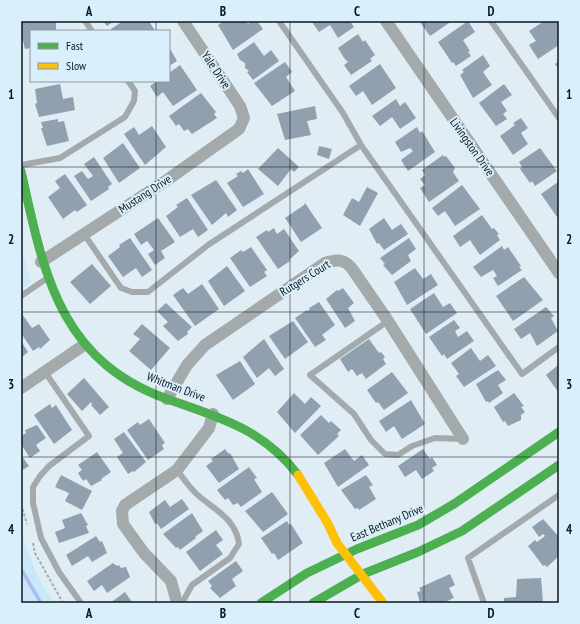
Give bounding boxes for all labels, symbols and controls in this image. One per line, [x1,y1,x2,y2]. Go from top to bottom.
text: A [85,3,93,20]
text: B [220,3,226,20]
text: C [354,3,360,20]
text: D [488,3,495,20]
legend [30,30,170,82]
text: Fast [66,38,84,53]
street label: Yale Drive [199,48,234,91]
text: Slow [66,58,87,73]
text: 1 [8,86,14,103]
text: 1 [566,86,572,103]
street label: Livingston Drive [447,115,498,179]
street label: Mustang Drive [116,171,174,216]
text: 2 [8,231,14,248]
text: 2 [566,231,572,248]
street label: Rutgers Court [277,256,333,299]
street label: Whitman Drive [145,369,208,405]
text: 3 [8,376,14,393]
text: 3 [566,376,572,393]
street label: East Bethany Drive [348,500,425,545]
text: 4 [8,521,15,538]
text: 4 [566,521,573,538]
text: A [85,605,93,622]
text: B [220,605,226,622]
text: C [354,605,360,622]
text: D [488,605,495,622]

